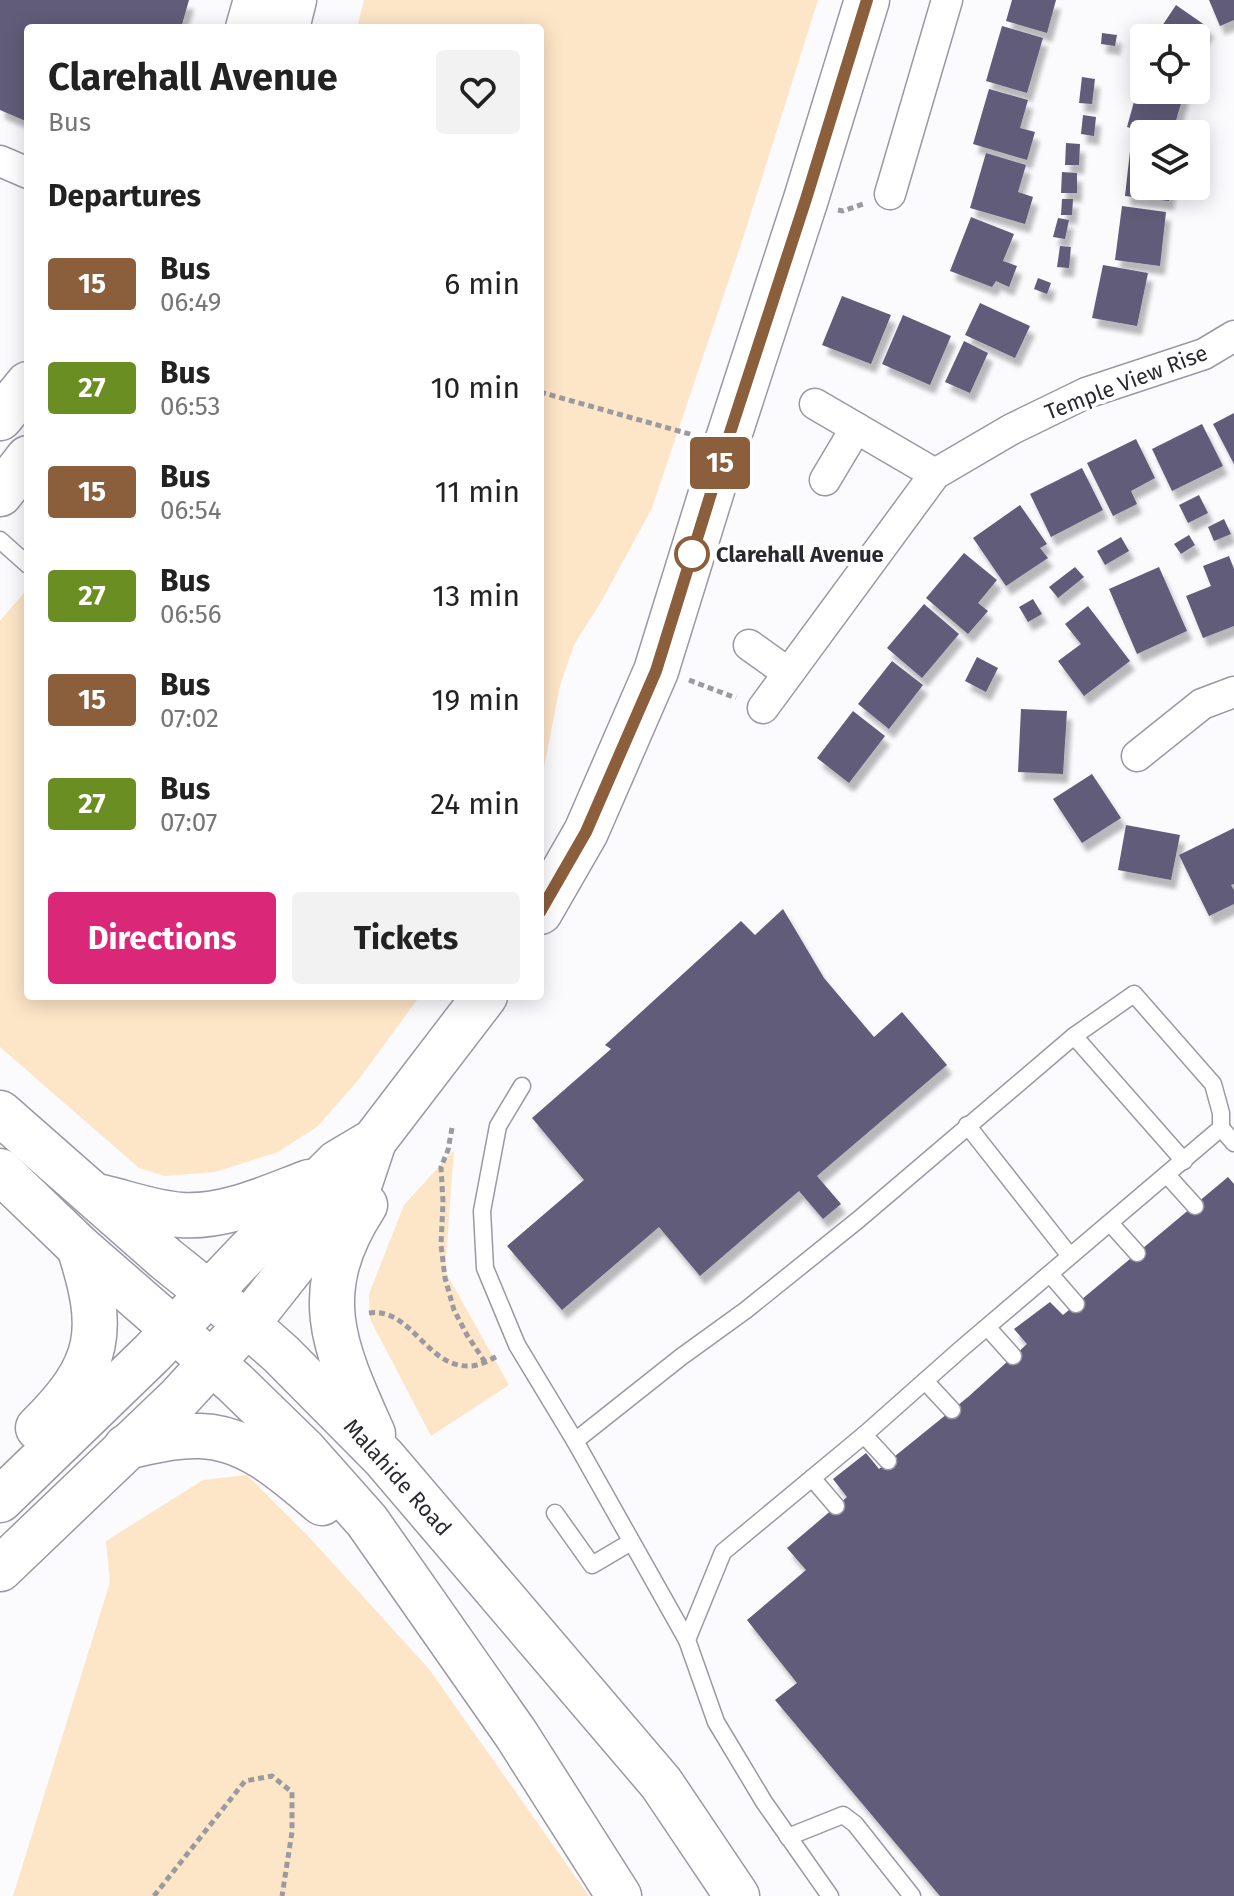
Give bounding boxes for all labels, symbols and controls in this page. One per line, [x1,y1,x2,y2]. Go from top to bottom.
map controls [1130,24,1210,200]
button: locate [1130,24,1210,104]
button: heart [436,50,520,134]
text: Clarehall Avenue [48,54,338,100]
text: Bus [48,107,91,138]
button: layers [1130,120,1210,200]
text: Departures [48,178,201,214]
text: Bus [160,251,210,287]
text: 6 min [444,266,520,302]
text: 15 [78,267,106,300]
text: 06:49 [160,287,221,318]
street label: Temple View Rise [1041,339,1211,426]
text: Bus [160,355,210,391]
text: 10 min [431,370,520,406]
text: 27 [78,371,106,404]
text: 06:53 [160,391,221,422]
line badge: 15 [684,437,756,489]
text: 15 [706,446,734,479]
text: Bus [160,459,210,495]
text: 11 min [435,474,520,510]
text: 15 [78,475,106,508]
text: 06:54 [160,495,222,526]
marker: Clarehall Avenue [675,537,709,571]
place label: Clarehall Avenue [716,541,884,568]
text: Bus [160,563,210,599]
text: 13 min [432,578,520,614]
text: 27 [78,579,106,612]
text: 06:56 [160,599,222,630]
text: Bus [160,667,210,703]
text: 19 min [432,682,520,718]
text: 15 [78,683,106,716]
text: 07:02 [160,703,219,734]
text: Bus [160,771,210,807]
text: 24 min [430,786,520,822]
text: 27 [78,787,106,820]
text: 07:07 [160,807,217,838]
button: Directions [48,892,276,984]
button: Tickets [292,892,520,984]
street label: Malahide Road [338,1413,457,1541]

